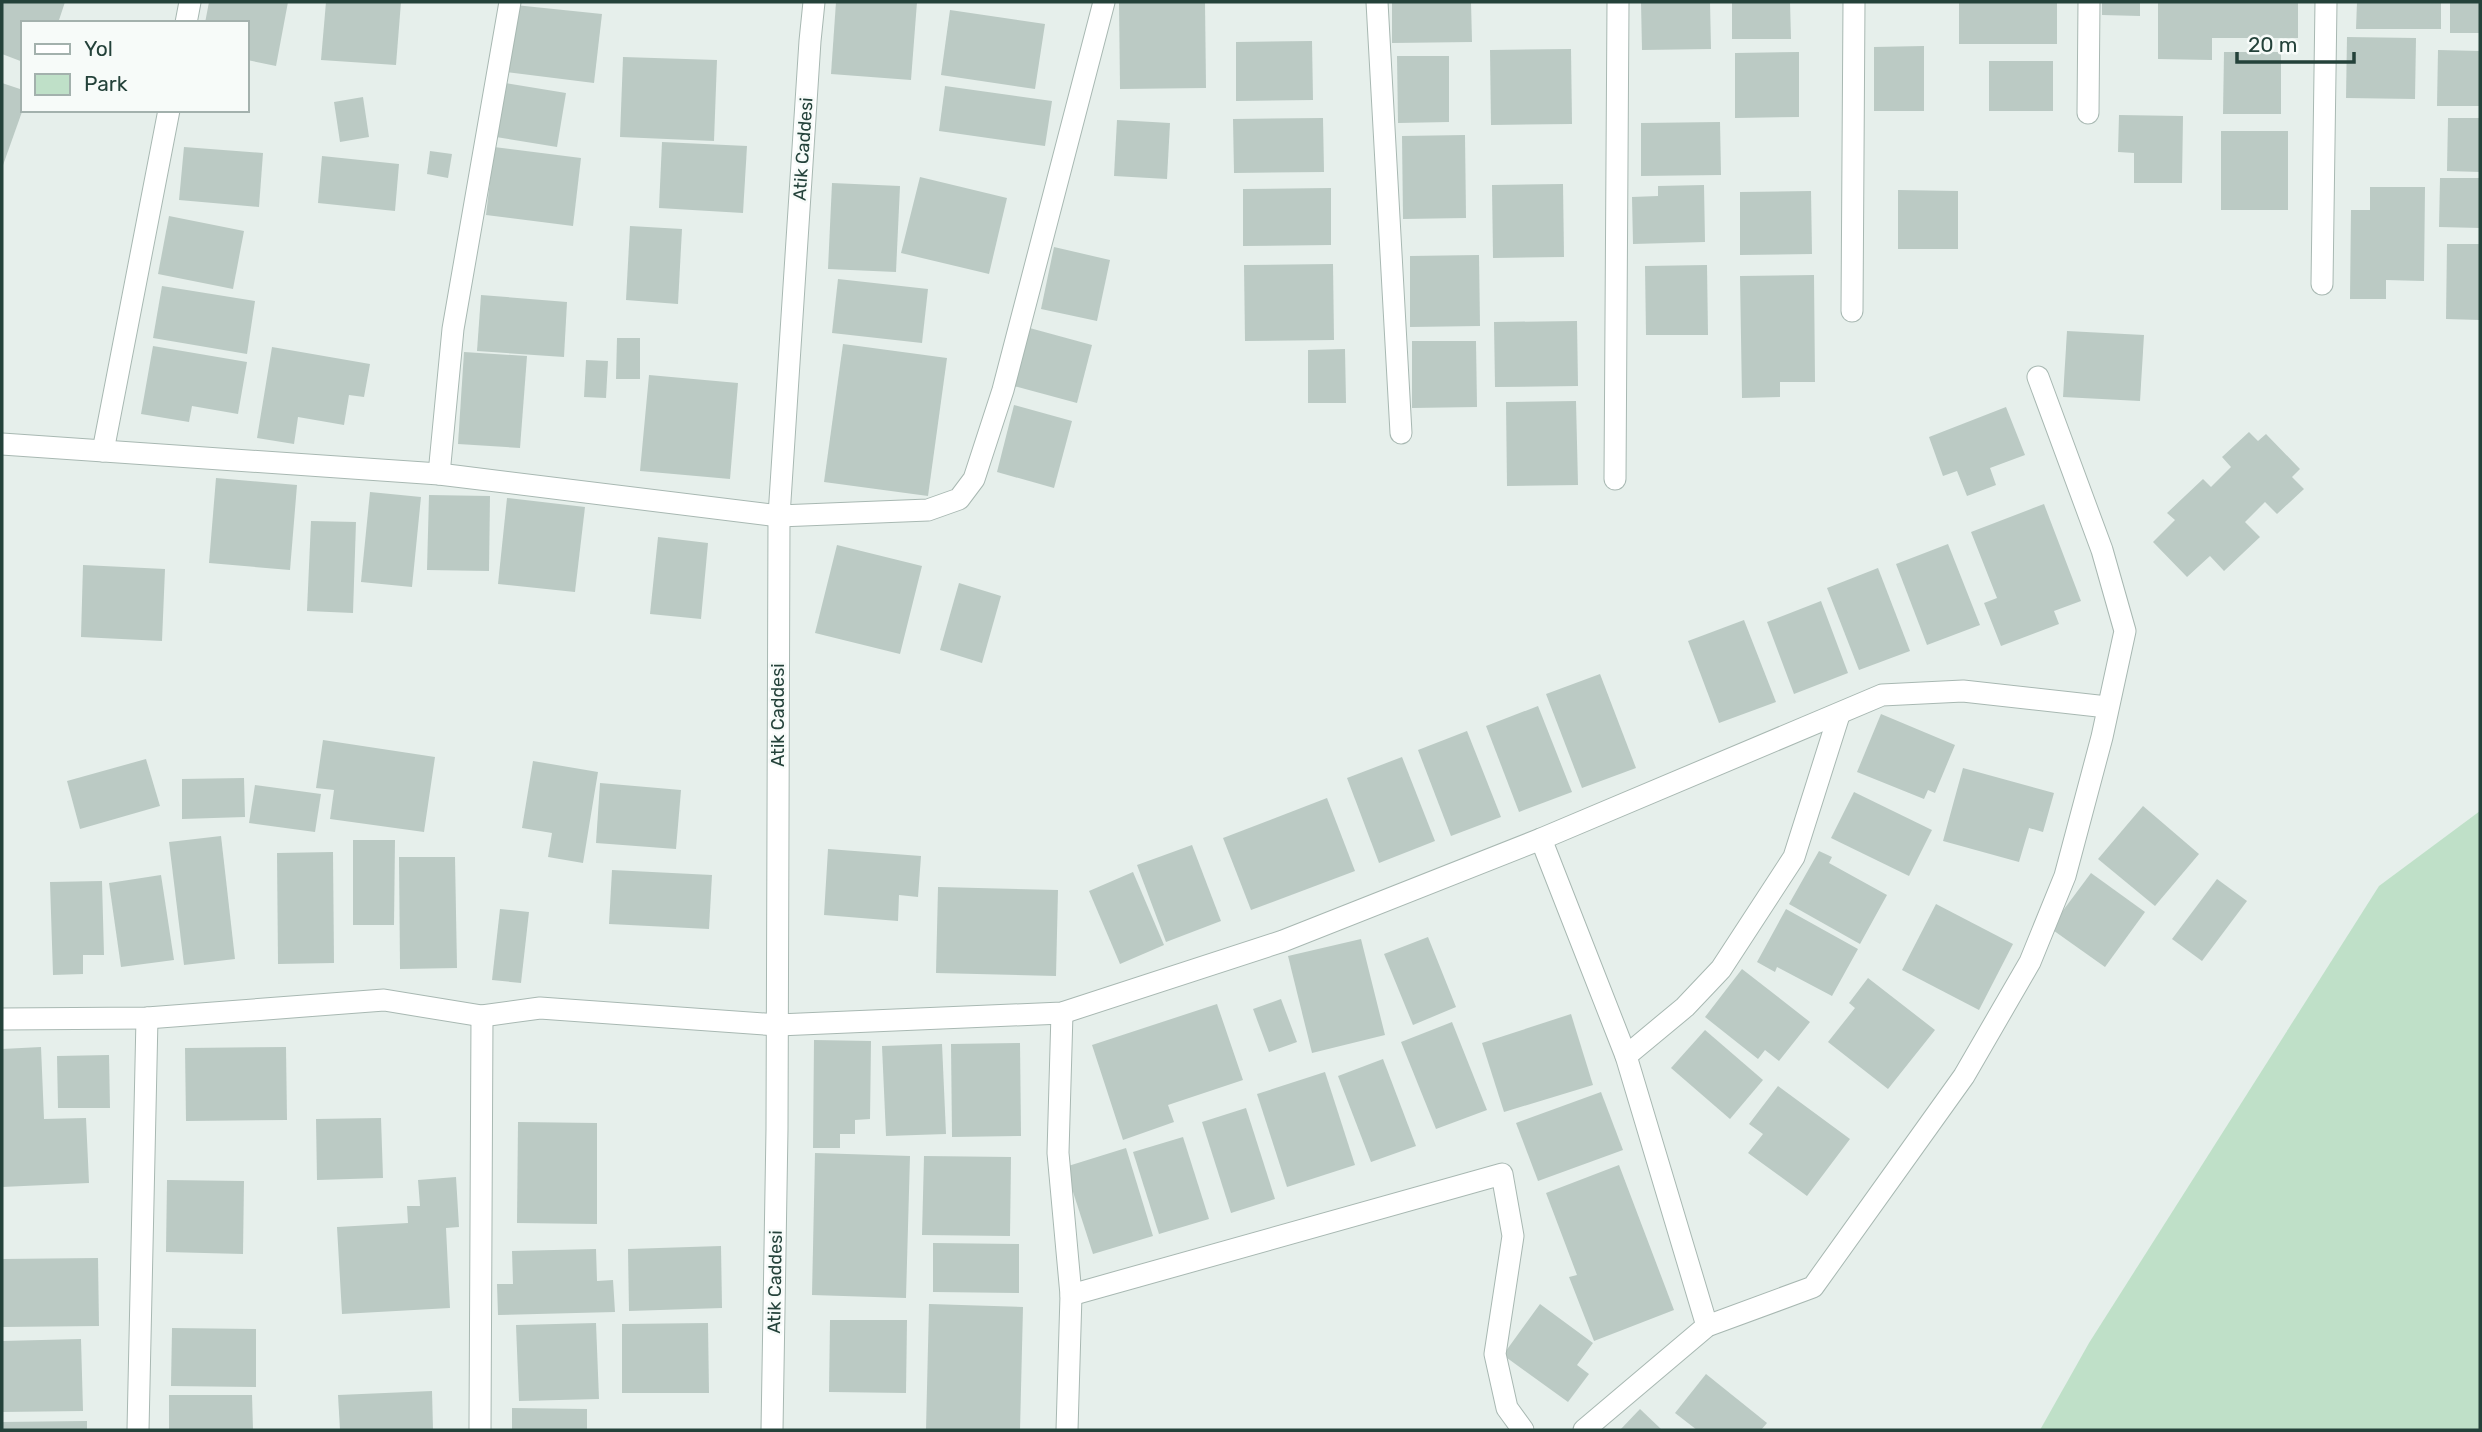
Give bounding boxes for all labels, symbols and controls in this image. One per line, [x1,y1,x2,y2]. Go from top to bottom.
legend [21,21,248,112]
scale bar [2237,21,2354,65]
text: 20 m [2248,32,2297,57]
text: Yol [84,36,113,61]
text: Park [84,71,128,96]
street label: Atik Caddesi [788,97,818,201]
street label: Atik Caddesi [767,663,789,767]
street label: Atik Caddesi [763,1230,787,1334]

